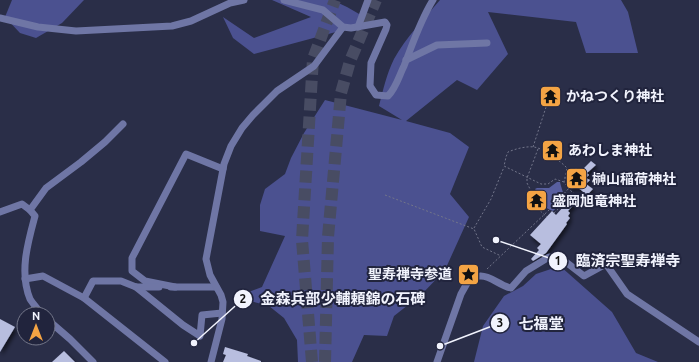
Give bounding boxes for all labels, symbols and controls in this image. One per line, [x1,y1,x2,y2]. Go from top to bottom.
temple icon: かねつくり神社 [537,83,563,109]
place label: かねつくり神社 [566,88,664,104]
temple icon: あわしま神社 [540,137,566,163]
place label: あわしま神社 [568,142,652,158]
temple icon: 榊山稲荷神社 [564,166,590,192]
place label: 榊山稲荷神社 [592,171,676,187]
temple icon: 盛岡旭竜神社 [524,188,550,214]
place label: 盛岡旭竜神社 [552,193,636,209]
callout: 臨済宗聖寿禅寺 [548,247,689,274]
text: 臨済宗聖寿禅寺 [575,252,681,269]
text: 1 [555,254,561,267]
place icon: 聖寿禅寺参道 [455,261,481,287]
place label: 聖寿禅寺参道 [368,266,452,282]
callout: 金森兵部少輔頼錦の石碑 [233,286,434,313]
text: 金森兵部少輔頼錦の石碑 [260,290,426,307]
text: 2 [240,292,247,305]
north arrow [16,306,56,346]
text: N [32,310,40,322]
callout: 七福堂 [490,310,571,337]
text: 七福堂 [518,315,564,332]
text: 3 [497,316,503,329]

